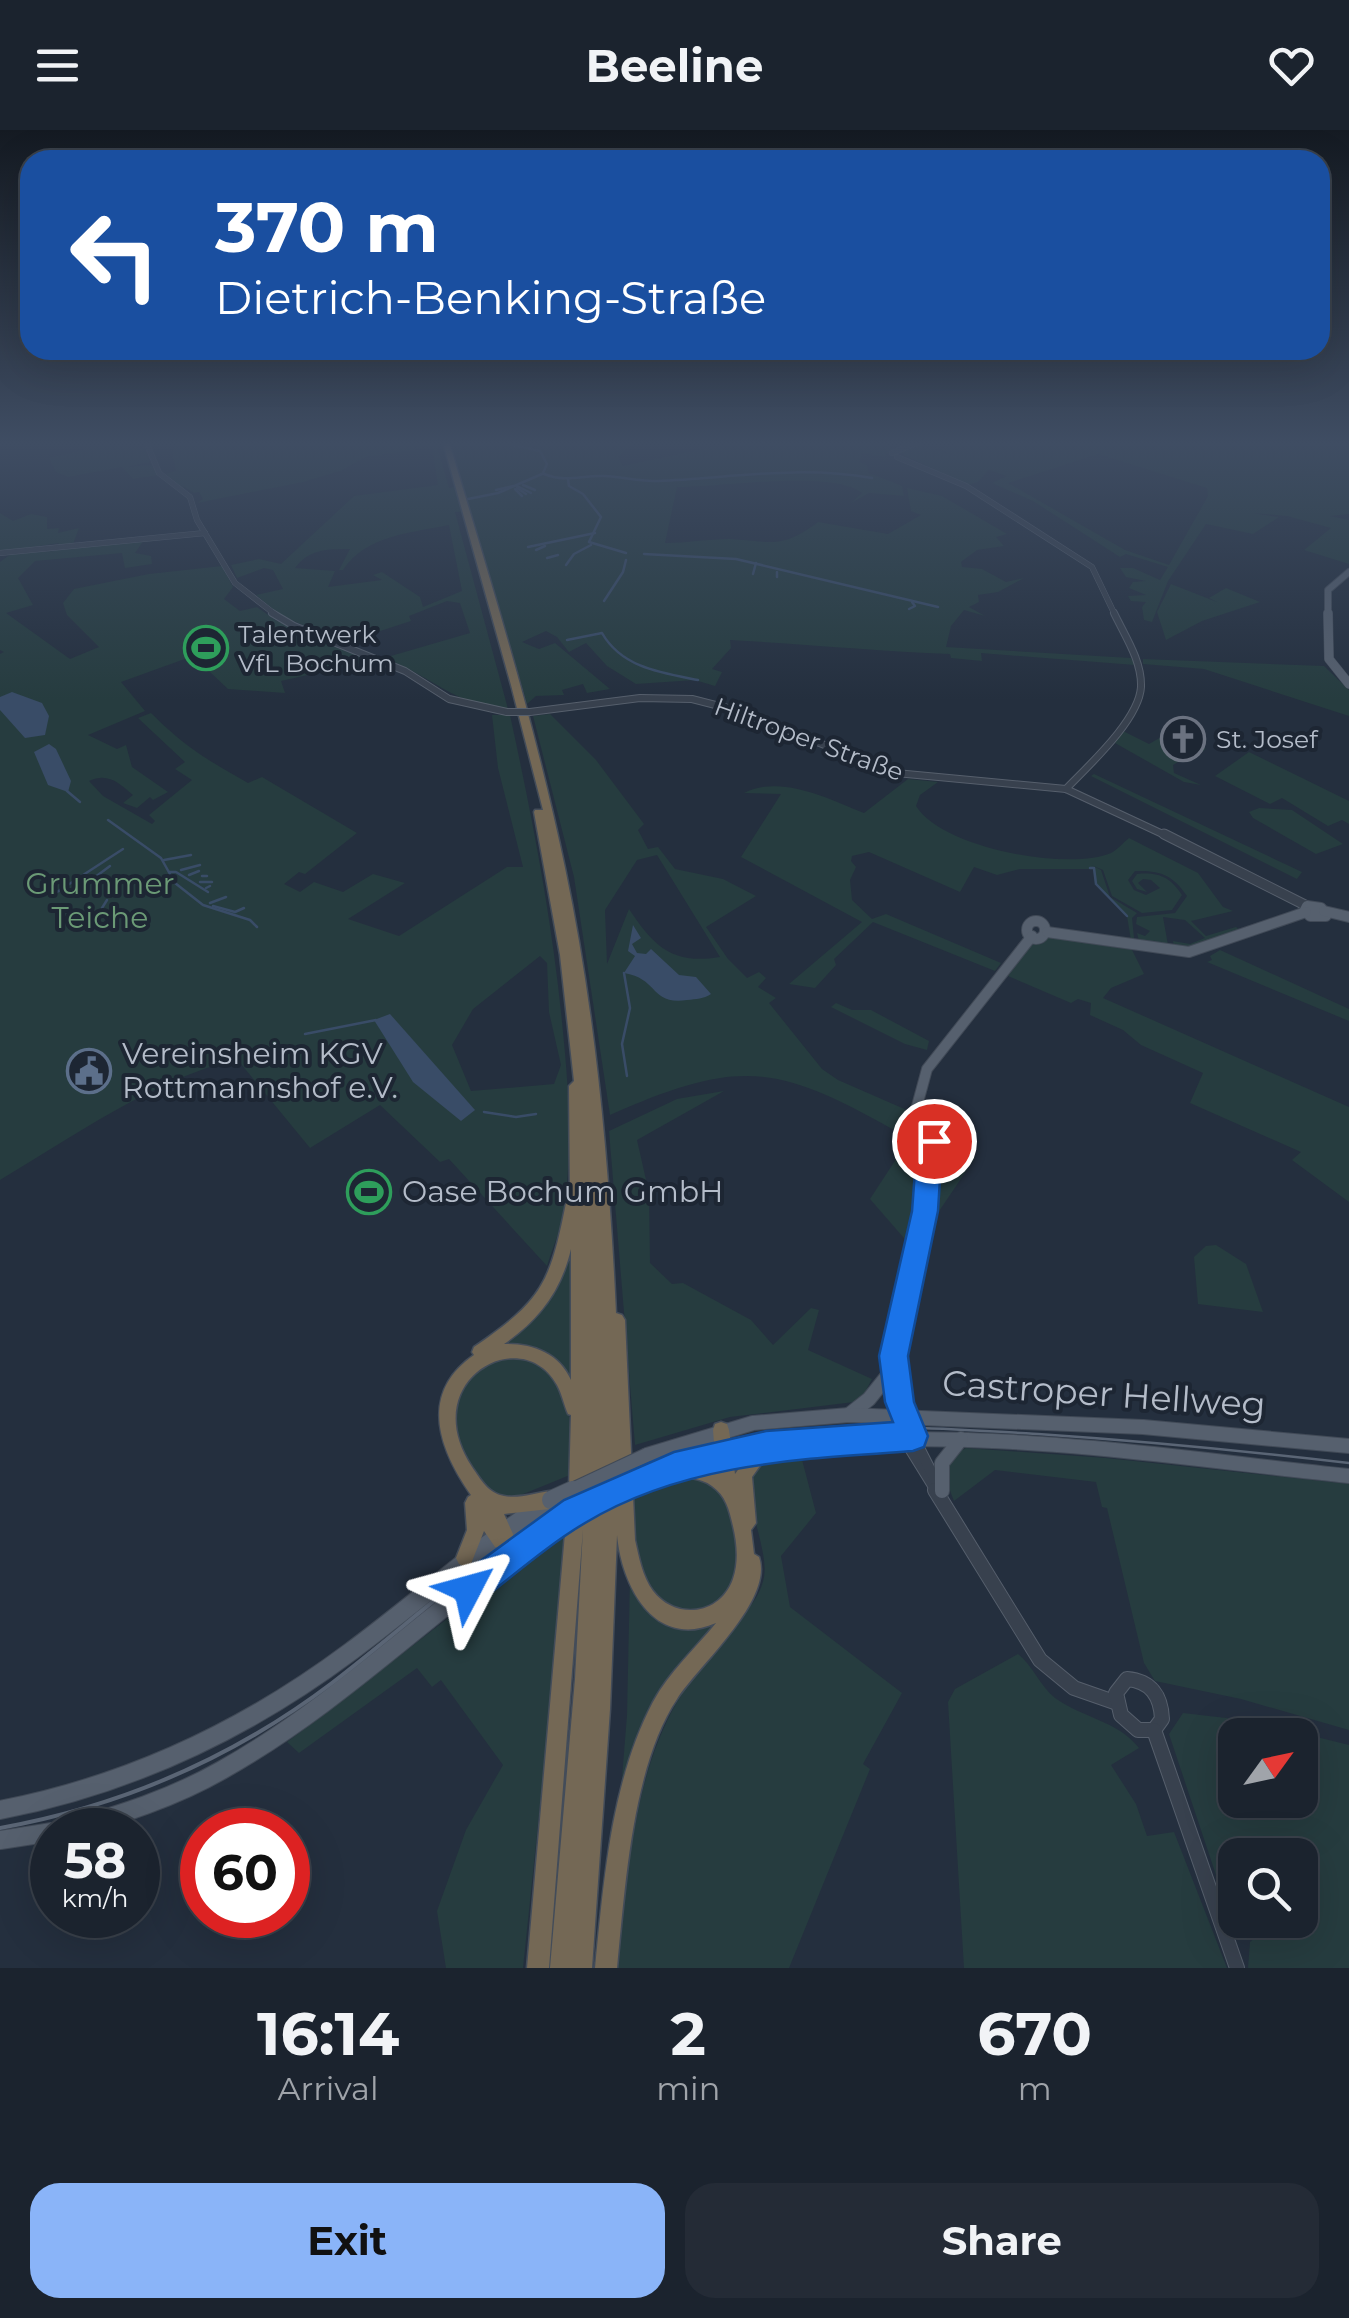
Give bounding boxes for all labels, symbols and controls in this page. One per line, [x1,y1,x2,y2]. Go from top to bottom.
icon: menu [30,38,85,93]
text: Beeline [586,38,763,93]
icon: heart [1264,38,1319,93]
text: 370 m [215,184,439,270]
icon: left [50,190,180,320]
text: Dietrich-Benking-Straße [215,270,766,325]
place label: Talentwerk VfL Bochum [238,619,394,678]
sports icon: Talentwerk VfL Bochum [183,625,229,671]
street label: Hiltroper Straße [710,691,908,787]
church icon: St. Josef [1160,716,1206,762]
place label: St. Josef [1216,724,1319,754]
park label: Grummer Teiche [25,865,175,936]
place label: Vereinsheim KGV Rottmannshof e.V. [122,1035,398,1106]
public building icon: Vereinsheim KGV Rottmannshof e.V. [66,1048,112,1094]
pin [892,1099,977,1184]
icon: arrive [907,1114,962,1169]
sports icon: Oase Bochum GmbH [346,1169,392,1215]
place label: Oase Bochum GmbH [402,1173,723,1210]
street label: Castroper Hellweg [941,1361,1267,1426]
position arrow [416,1537,520,1641]
north arrow [1218,1718,1318,1818]
map controls [1218,1718,1318,1938]
speed limit sign: 60 [180,1808,310,1938]
text: 58 [64,1830,126,1891]
button: search [1218,1838,1318,1938]
text: km/h [62,1883,128,1913]
text: 16:14 [257,1997,399,2070]
text: 2 [671,1997,706,2070]
text: 670 [977,1997,1092,2070]
text: Arrival [278,2069,379,2108]
text: min [656,2069,720,2108]
text: m [1018,2069,1052,2108]
button: Exit [30,2183,665,2298]
button: Share [685,2183,1319,2298]

